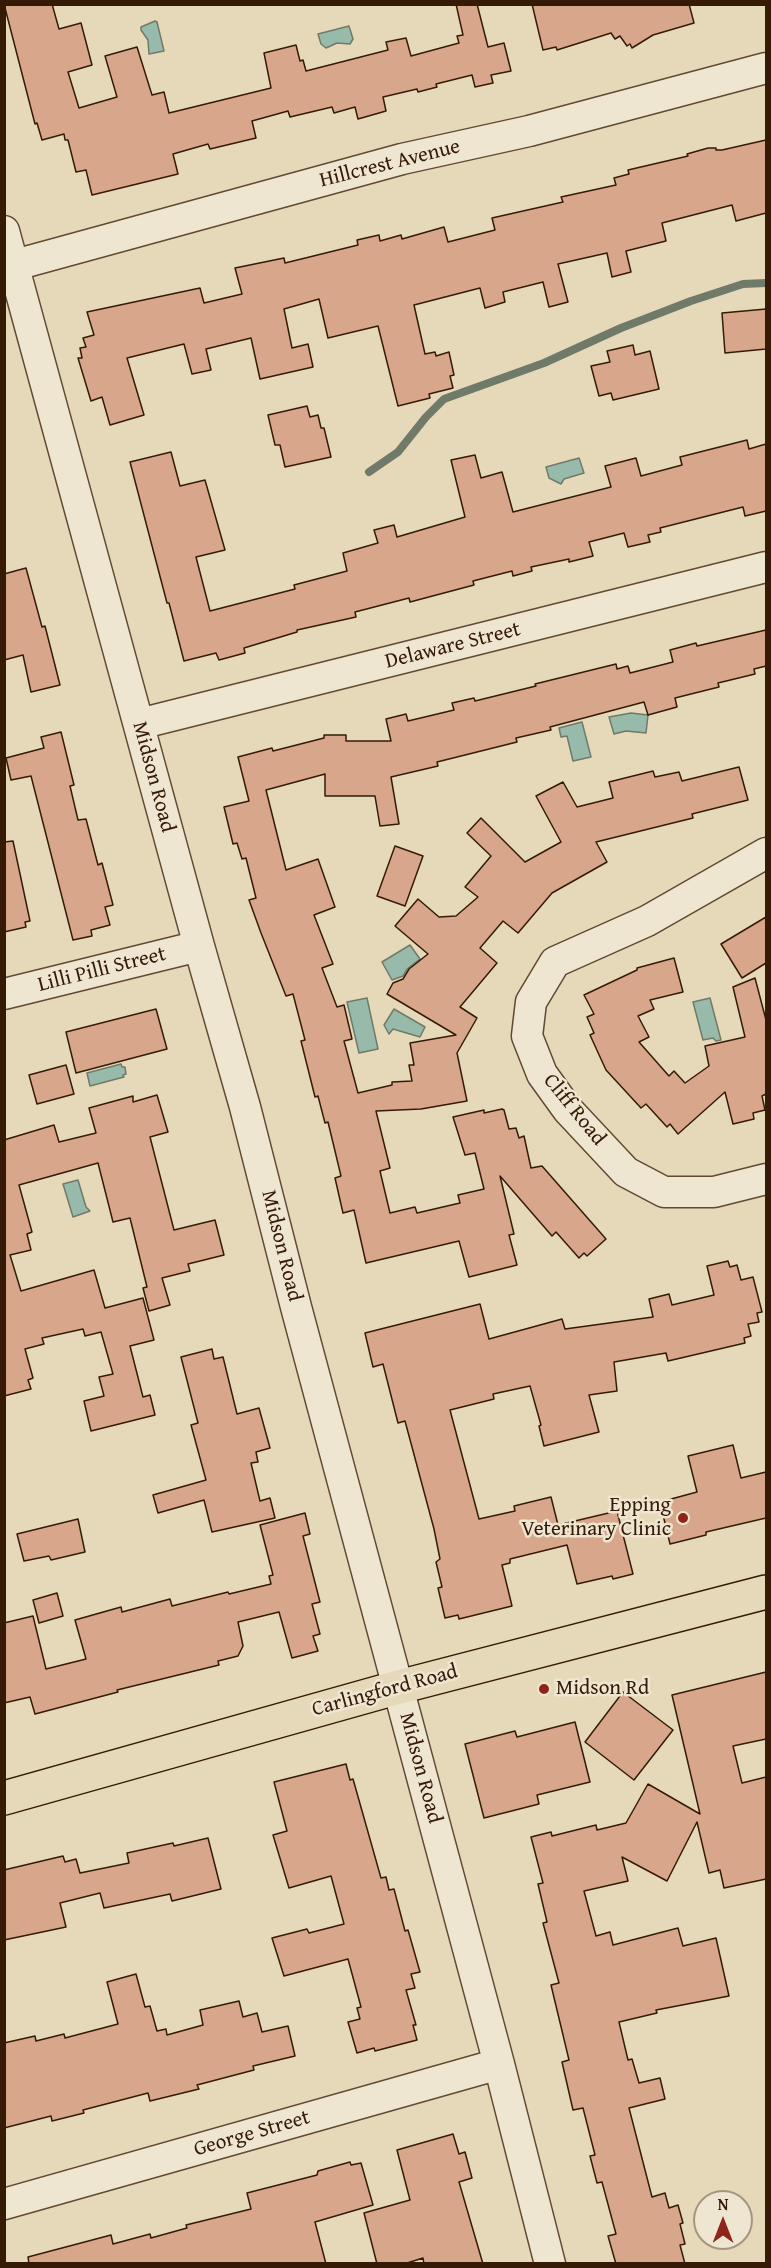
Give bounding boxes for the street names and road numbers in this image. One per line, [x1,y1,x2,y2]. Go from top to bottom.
street label: Hillcrest Avenue [317,134,463,194]
street label: Delaware Street [383,617,523,675]
street label: Midson Road [126,719,180,835]
street label: Lilli Pilli Street [35,942,169,998]
street label: Cliff Road [537,1069,611,1151]
street label: Midson Road [255,1188,307,1304]
street label: Carlingford Road [309,1659,461,1723]
street label: Midson Road [393,1710,447,1826]
street label: George Street [191,2105,313,2163]

